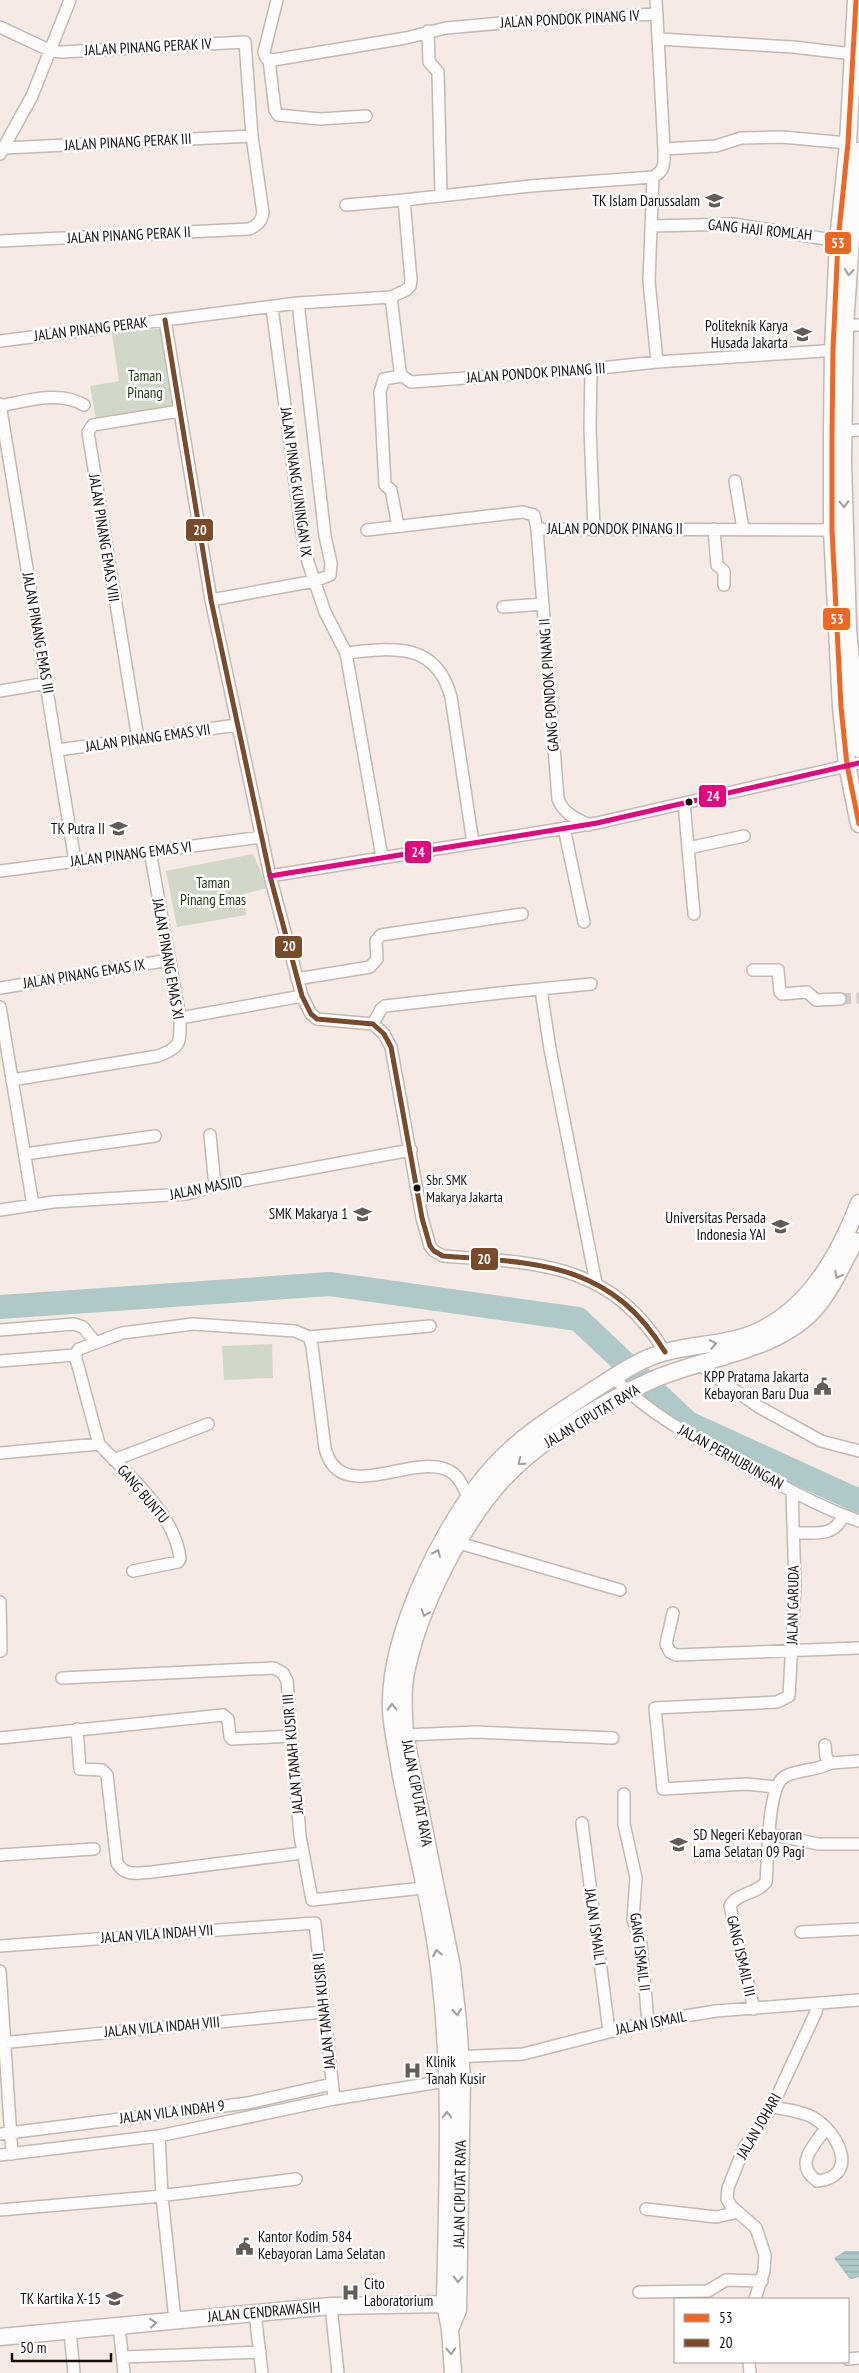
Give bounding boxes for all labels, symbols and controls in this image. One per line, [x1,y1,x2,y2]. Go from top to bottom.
street label: JALAN PONDOK PINANG IV [499,5,640,32]
street label: JALAN PINANG PERAK IV [83,34,212,59]
street label: JALAN PINANG PERAK III [63,129,192,154]
place label: TK Islam Darussalam [592,191,700,210]
school or university icon: TK Islam Darussalam [704,191,724,211]
street label: GANG HAJI ROMLAH [707,215,813,244]
street label: JALAN PINANG PERAK II [66,222,191,247]
line badge: 53 [824,231,852,255]
text: 53 [831,234,845,252]
one-way arrow [844,268,855,276]
street label: JALAN PINANG PERAK [32,312,149,345]
place label: Politeknik Karya Husada Jakarta [705,316,788,352]
school or university icon: Politeknik Karya Husada Jakarta [792,325,812,345]
street label: JALAN PONDOK PINANG III [465,358,606,387]
park label: Taman Pinang [127,366,163,402]
street label: JALAN PINANG KUNINGAN IX [276,405,316,559]
street label: JALAN PINANG EMAS VIII [85,472,124,603]
one-way arrow [839,500,850,508]
line badge: 20 [185,518,214,542]
street label: JALAN PONDOK PINANG II [546,519,683,538]
text: 20 [193,521,207,539]
street label: JALAN PINANG EMAS III [18,570,58,695]
line badge: 53 [822,607,851,631]
text: 53 [830,610,844,628]
street label: GANG PONDOK PINANG II [534,618,563,752]
street label: JALAN PINANG EMAS VII [83,719,211,756]
line badge: 24 [698,784,727,808]
text: 24 [706,787,720,805]
unlabelled marker [684,797,694,807]
place label: TK Putra II [51,819,105,838]
school or university icon: TK Putra II [109,819,129,839]
street label: JALAN PINANG EMAS VI [68,837,193,871]
line badge: 24 [404,840,432,864]
text: 24 [411,843,425,861]
park label: Taman Pinang Emas [180,873,246,909]
street label: JALAN PINANG EMAS XI [148,896,189,1021]
line badge: 20 [274,935,303,959]
text: 20 [282,937,296,955]
street label: JALAN PINANG EMAS IX [21,954,147,993]
street label: JALAN MASJID [167,1171,244,1204]
place label: Sbr. SMK Makarya Jakarta [426,1171,503,1206]
marker: Sbr. SMK Makarya Jakarta [412,1183,422,1193]
place label: SMK Makarya 1 [269,1204,348,1223]
school or university icon: SMK Makarya 1 [352,1204,372,1224]
place label: Universitas Persada Indonesia YAI [665,1208,766,1244]
school or university icon: Universitas Persada Indonesia YAI [770,1217,790,1237]
line badge: 20 [470,1247,499,1271]
text: 20 [477,1250,491,1268]
one-way arrow [834,1270,844,1279]
one-way arrow [709,1339,718,1349]
place label: KPP Pratama Jakarta Kebayoran Baru Dua [704,1367,809,1403]
public building icon: KPP Pratama Jakarta Kebayoran Baru Dua [813,1376,833,1396]
street label: JALAN CIPUTAT RAYA [540,1379,644,1452]
street label: JALAN PERHUBUNGAN [675,1419,787,1493]
one-way arrow [518,1457,527,1465]
street label: GANG BUNTU [113,1461,173,1527]
one-way arrow [430,1549,441,1558]
street label: JALAN GARUDA [782,1564,803,1646]
one-way arrow [421,1608,431,1616]
street label: JALAN TANAH KUSIR III [278,1693,307,1816]
one-way arrow [386,1703,397,1711]
street label: JALAN CIPUTAT RAYA [398,1737,437,1849]
place label: SD Negeri Kebayoran Lama Selatan 09 Pagi [693,1825,805,1861]
school or university icon: SD Negeri Kebayoran Lama Selatan 09 Pagi [669,1834,689,1854]
street label: JALAN ISMAIL I [581,1886,610,1967]
street label: GANG ISMAIL II [626,1912,655,1992]
street label: GANG ISMAIL III [723,1914,760,1998]
street label: JALAN VILA INDAH VII [99,1920,214,1947]
one-way arrow [432,1948,442,1957]
street label: JALAN TANAH KUSIR II [308,1952,339,2071]
street label: JALAN ISMAIL [613,2006,689,2039]
one-way arrow [451,2008,462,2016]
street label: JALAN VILA INDAH VIII [102,2012,221,2041]
place label: Klinik Tanah Kusir [426,2052,487,2088]
hospital icon: Klinik Tanah Kusir [402,2061,422,2081]
street label: JALAN JOHARI [732,2089,785,2163]
street label: JALAN VILA INDAH 9 [117,2096,226,2127]
one-way arrow [442,2111,452,2118]
street label: JALAN CIPUTAT RAYA [449,2139,470,2249]
place label: Kantor Kodim 584 Kebayoran Lama Selatan [258,2227,385,2263]
public building icon: Kantor Kodim 584 Kebayoran Lama Selatan [234,2236,254,2256]
place label: Cito Laboratorium [364,2274,433,2310]
one-way arrow [453,2276,463,2283]
hospital icon: Cito Laboratorium [340,2283,360,2303]
place label: TK Kartika X-15 [20,2289,101,2308]
school or university icon: TK Kartika X-15 [105,2289,125,2309]
street label: JALAN CENDRAWASIH [206,2297,321,2326]
legend [674,2298,849,2363]
text: 53 [719,2308,733,2327]
one-way arrow [149,2318,157,2329]
scale bar [12,2330,111,2362]
text: 20 [719,2333,733,2352]
text: 50 m [20,2338,46,2357]
one-way arrow [446,2347,457,2355]

